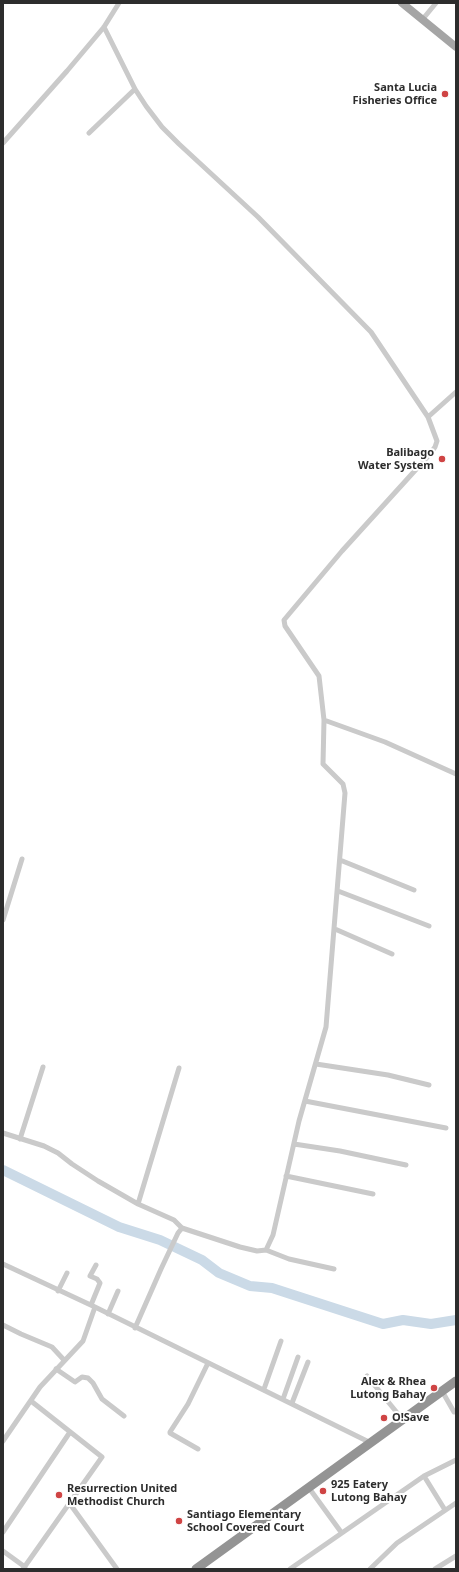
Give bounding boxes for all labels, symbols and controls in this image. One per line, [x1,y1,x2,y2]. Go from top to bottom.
place label: Santa Lucia Fisheries Office [353,81,437,107]
marker: Santa Lucia Fisheries Office [440,89,450,99]
place label: Balibago Water System [358,446,434,472]
marker: Balibago Water System [437,454,447,464]
place label: Alex & Rhea Lutong Bahay [350,1375,426,1401]
marker: Alex & Rhea Lutong Bahay [429,1383,439,1393]
place label: O!Save [392,1411,429,1425]
marker: O!Save [379,1413,389,1423]
place label: 925 Eatery Lutong Bahay [331,1478,407,1504]
place label: Resurrection United Methodist Church [67,1482,177,1508]
marker: 925 Eatery Lutong Bahay [318,1486,328,1496]
marker: Resurrection United Methodist Church [54,1490,64,1500]
place label: Santiago Elementary School Covered Court [187,1508,304,1534]
marker: Santiago Elementary School Covered Court [174,1516,184,1526]

